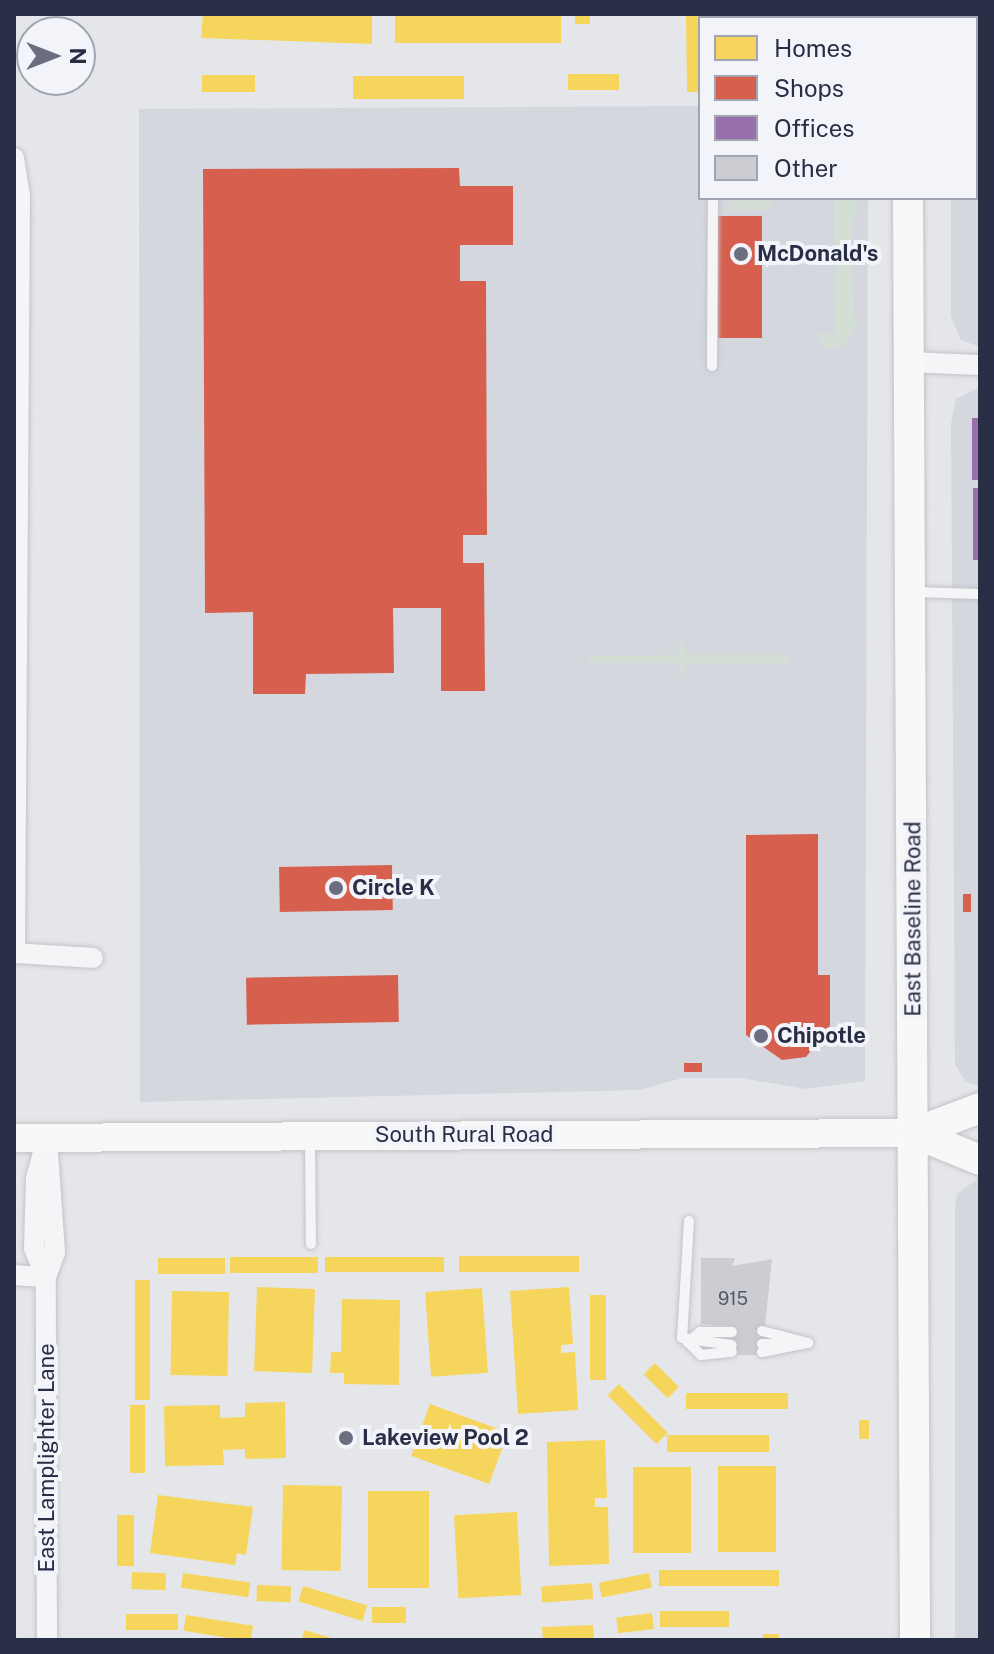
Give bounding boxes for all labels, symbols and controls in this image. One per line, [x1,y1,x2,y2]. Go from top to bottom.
north arrow [16,16,96,96]
legend [698,16,978,200]
text: Homes [774,34,852,62]
text: N [65,47,91,65]
text: Shops [774,74,844,102]
text: Offices [774,114,854,142]
text: Other [774,154,838,182]
place label: McDonald's [757,241,878,267]
marker: McDonald's [732,245,750,263]
street label: East Baseline Road [900,821,926,1017]
place label: Circle K [352,875,435,901]
marker: Circle K [327,879,345,897]
place label: Chipotle [777,1023,866,1049]
marker: Chipotle [752,1027,770,1045]
street label: South Rural Road [375,1122,553,1148]
house number: 915 [718,1288,748,1310]
street label: East Lamplighter Lane [34,1343,60,1573]
place label: Lakeview Pool 2 [362,1425,529,1451]
marker: Lakeview Pool 2 [337,1429,355,1447]

